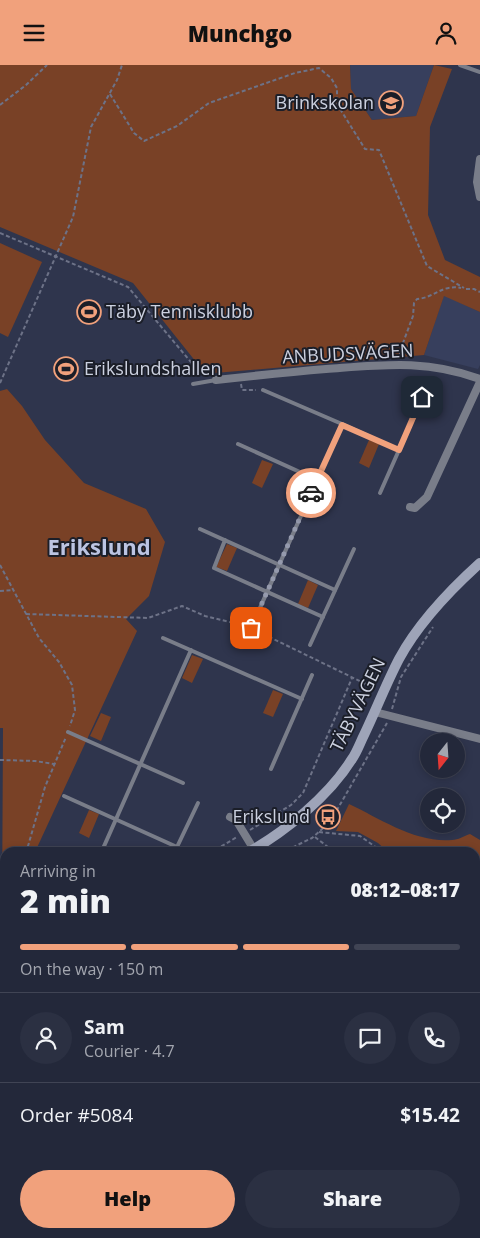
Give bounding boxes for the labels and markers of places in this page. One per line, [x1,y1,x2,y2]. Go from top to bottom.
place label: Brinkskolan [276,90,374,114]
school or university icon: Brinkskolan [378,90,404,116]
sports icon: Täby Tennisklubb [76,299,102,325]
place label: Täby Tennisklubb [106,299,253,323]
sports icon: Erikslundshallen [53,356,79,382]
place label: Erikslundshallen [84,356,221,380]
pin [401,376,443,418]
pin [230,607,272,649]
place label: Erikslund [232,804,310,828]
bus stop icon: Erikslund [315,804,341,830]

